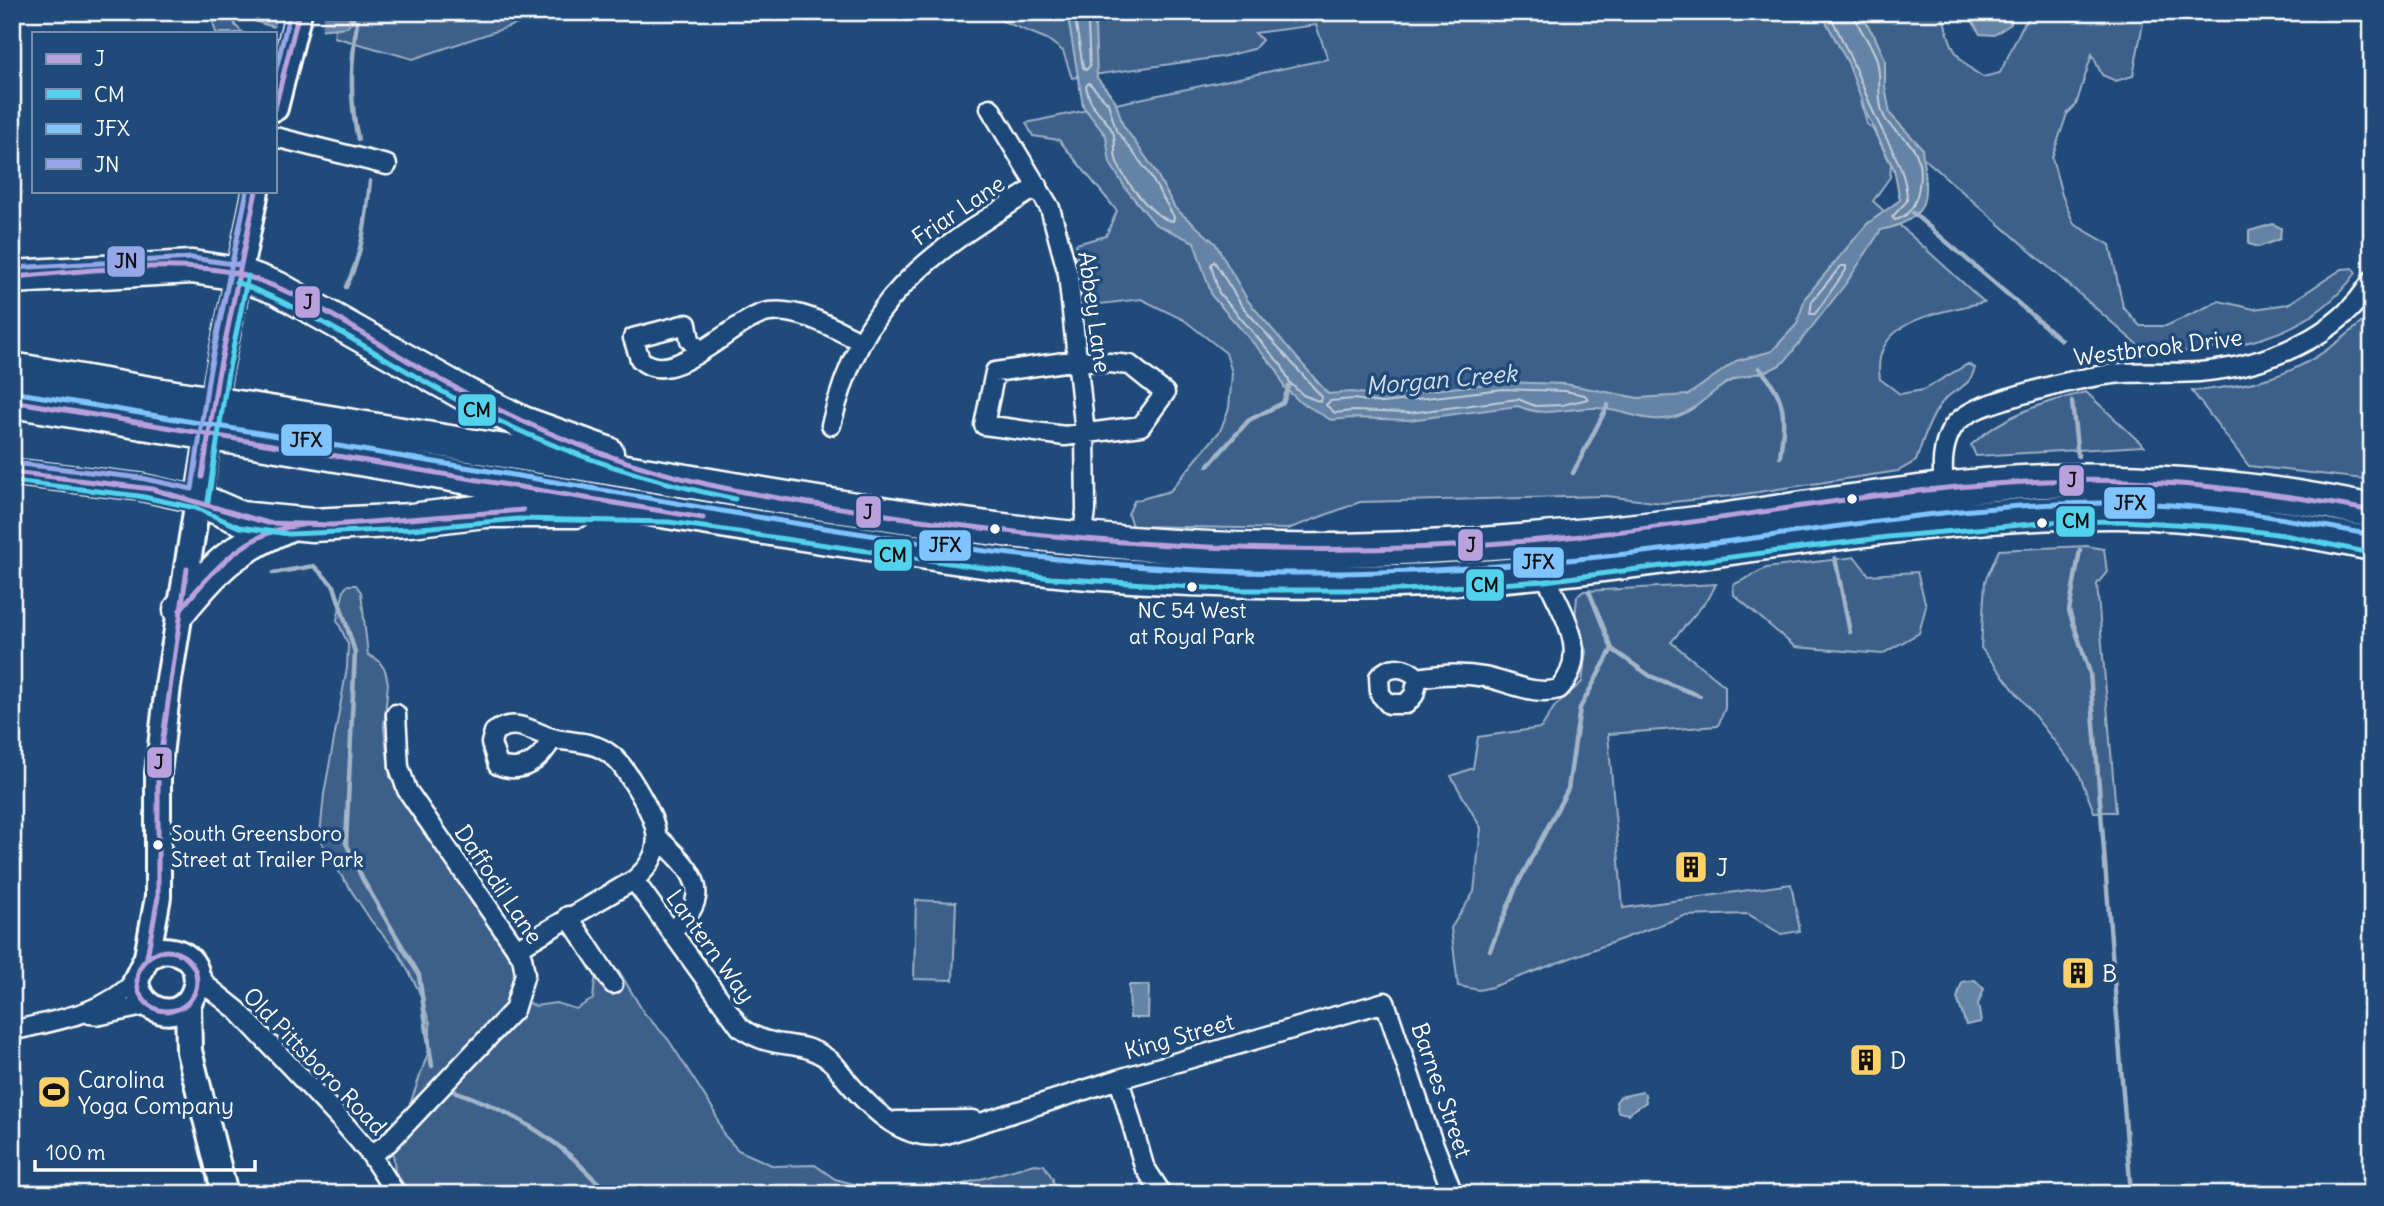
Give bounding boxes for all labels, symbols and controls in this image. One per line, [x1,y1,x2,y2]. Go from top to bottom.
legend [32,32,276,192]
text: J [94,45,105,72]
text: CM [94,81,125,108]
text: JFX [94,115,130,142]
text: JN [94,151,120,178]
street label: Friar Lane [906,168,1010,252]
line badge: JN [106,245,146,278]
text: JN [114,249,138,273]
street label: Abbey Lane [1072,249,1118,375]
line badge: J [294,285,321,319]
text: J [303,290,313,314]
street label: Westbrook Drive [2072,322,2244,372]
water label: Morgan Creek [1364,357,1520,401]
line badge: CM [457,393,497,427]
text: CM [463,398,491,422]
line badge: JFX [280,423,333,457]
text: JFX [290,428,322,452]
line badge: J [2058,464,2085,497]
text: J [2067,468,2077,492]
line badge: JFX [2103,486,2156,520]
text: JFX [2114,491,2146,515]
unlabelled marker [1845,492,1859,506]
line badge: J [855,495,882,529]
text: J [863,500,873,524]
line badge: CM [2055,505,2096,538]
text: CM [2062,509,2090,533]
unlabelled marker [2035,516,2049,530]
unlabelled marker [988,522,1002,536]
line badge: J [1457,528,1484,562]
line badge: JFX [918,529,972,562]
text: JFX [929,533,961,557]
text: J [1466,533,1476,557]
line badge: CM [873,538,913,572]
text: CM [879,543,907,567]
line badge: JFX [1512,546,1565,579]
text: JFX [1522,550,1554,574]
line badge: CM [1465,568,1505,602]
text: CM [1471,573,1499,597]
marker: NC 54 West at Royal Park [1185,580,1199,594]
place label: NC 54 West at Royal Park [1129,597,1255,650]
line badge: J [146,746,173,779]
text: J [154,750,164,774]
street label: Daffodil Lane [448,819,550,949]
place label: South Greensboro Street at Trailer Park [171,820,364,873]
marker: South Greensboro Street at Trailer Park [151,838,165,852]
building icon: J [1672,848,1710,886]
place label: J [1716,853,1728,882]
street label: Lantern Way [660,884,762,1008]
building icon: B [2059,954,2097,992]
place label: B [2102,959,2117,988]
street label: Old Pittsboro Road [237,981,393,1141]
street label: King Street [1121,1007,1237,1065]
street label: Barnes Street [1405,1019,1479,1161]
building icon: D [1847,1041,1885,1079]
place label: D [1890,1046,1906,1075]
place label: Carolina Yoga Company [78,1065,234,1120]
sports icon: Carolina Yoga Company [35,1073,73,1111]
scale bar [35,1129,256,1173]
text: 100 m [46,1139,105,1166]

